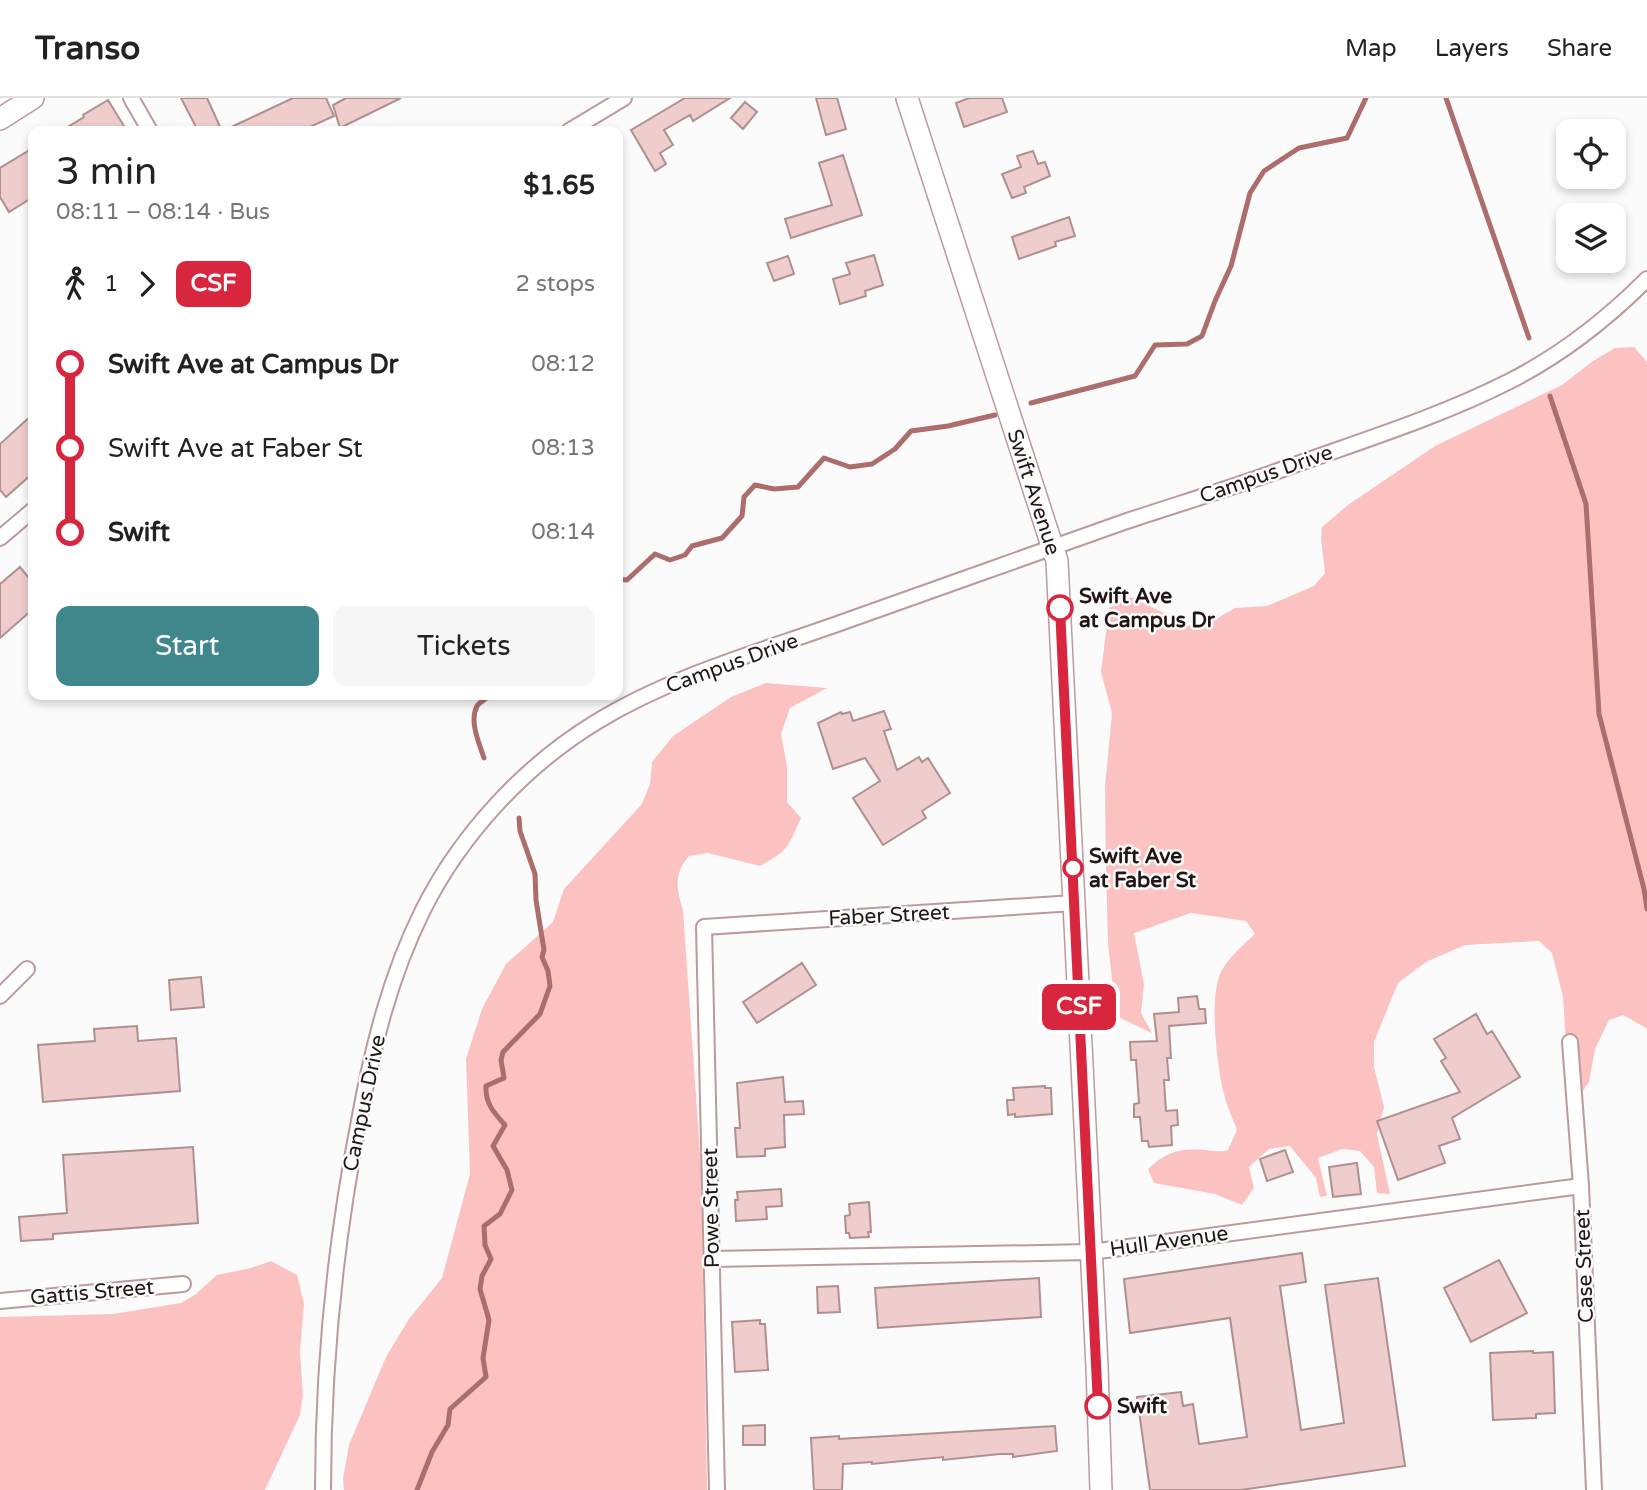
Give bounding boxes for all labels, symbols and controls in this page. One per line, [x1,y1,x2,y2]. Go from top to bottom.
text: Transo [35,29,140,68]
text: Map [1345,34,1397,63]
text: Layers [1435,34,1509,63]
text: Share [1547,34,1612,63]
map controls [1556,119,1626,273]
button: locate [1556,119,1626,189]
text: 3 min [56,149,157,195]
text: $1.65 [523,170,595,201]
text: 08:11 – 08:14 · Bus [56,198,270,226]
button: layers [1556,203,1626,273]
icon: walk [56,265,94,303]
icon: forward [128,265,166,303]
text: CSF [190,269,237,298]
text: 1 [104,270,118,298]
text: 2 stops [515,270,595,298]
text: Swift Ave at Campus Dr [108,349,398,380]
text: 08:12 [531,350,595,378]
street label: Swift Avenue [1001,426,1066,558]
text: Swift Ave at Faber St [108,433,363,464]
text: 08:13 [531,434,595,462]
street label: Campus Drive [1196,440,1336,509]
text: Swift [108,517,170,548]
text: 08:14 [531,518,595,546]
place label: Swift Ave at Campus Dr [1079,584,1216,633]
marker: Swift Ave at Campus Dr [1047,595,1073,621]
button: Start [56,606,319,686]
button: Tickets [333,606,595,686]
street label: Campus Drive [663,628,802,699]
place label: Swift Ave at Faber St [1089,844,1196,893]
marker: Swift Ave at Faber St [1063,858,1083,878]
street label: Faber Street [828,900,950,931]
line badge: CSF [1039,984,1119,1030]
text: CSF [1056,992,1102,1021]
street label: Campus Drive [338,1032,391,1174]
street label: Powe Street [698,1148,725,1268]
street label: Case Street [1570,1209,1599,1323]
street label: Hull Avenue [1108,1221,1230,1262]
street label: Gattis Street [29,1275,155,1310]
marker: Swift [1085,1393,1111,1419]
place label: Swift [1117,1394,1167,1419]

